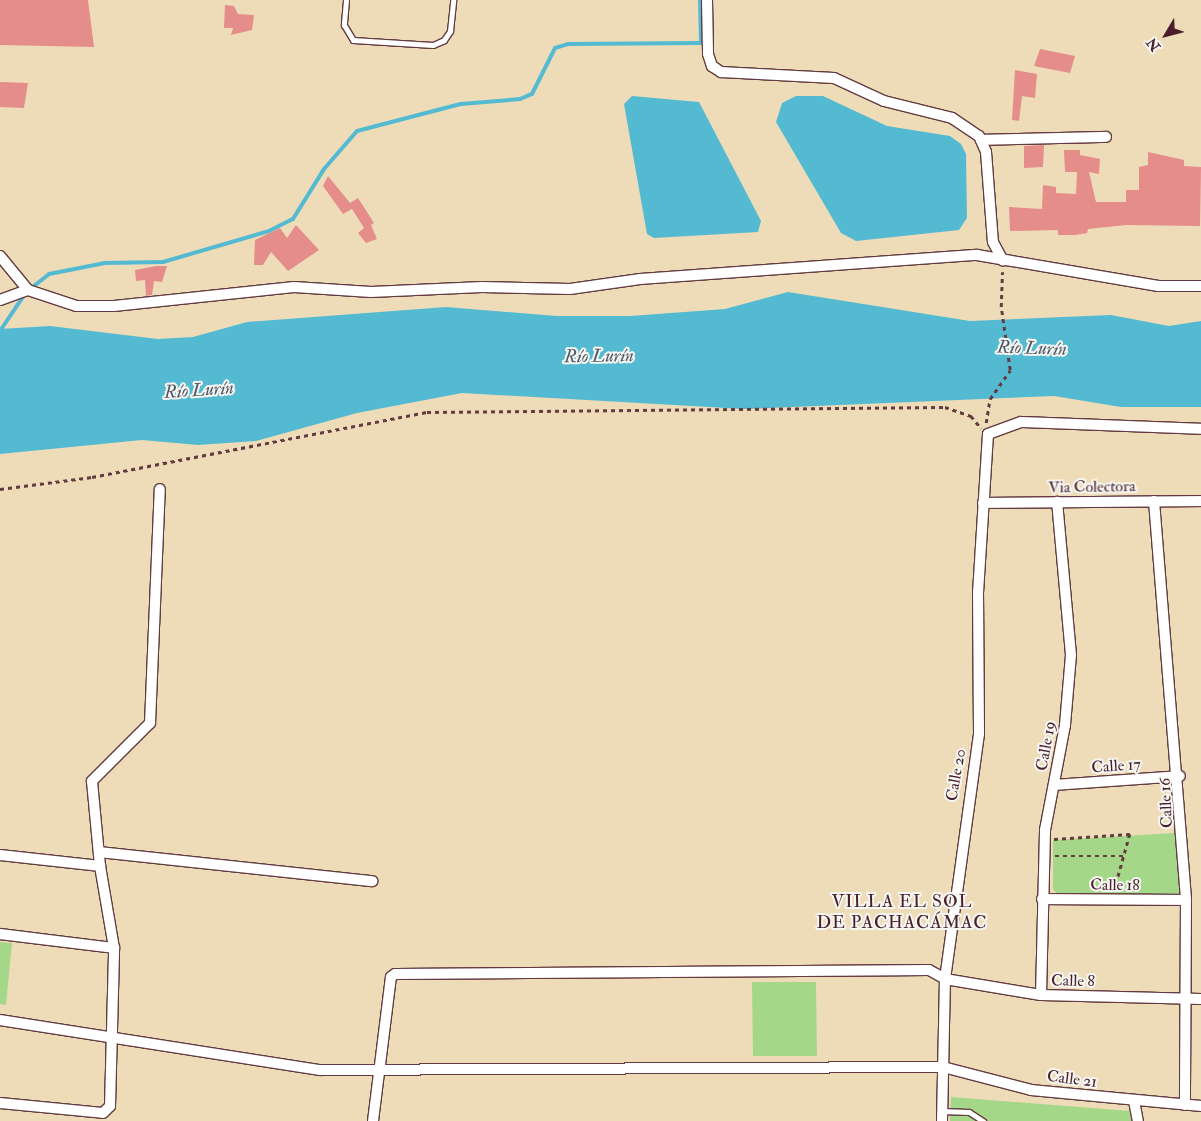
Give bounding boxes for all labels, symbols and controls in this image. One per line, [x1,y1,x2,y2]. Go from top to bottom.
north arrow [1141,10,1191,60]
text: N [1143,34,1164,54]
water label: Río Lurín [997,337,1067,361]
water label: Río Lurín [564,346,634,368]
water label: Río Lurín [164,378,234,404]
street label: Via Colectora [1048,477,1136,497]
street label: Calle 19 [1032,720,1060,772]
street label: Calle 20 [942,747,970,803]
street label: Calle 17 [1091,755,1141,777]
street label: Calle 16 [1155,777,1177,829]
street label: Calle 18 [1090,875,1140,895]
district label: VILLA EL SOL DE PACHACÁMAC [815,892,989,934]
street label: Calle 8 [1051,971,1095,991]
street label: Calle 21 [1046,1066,1098,1092]

